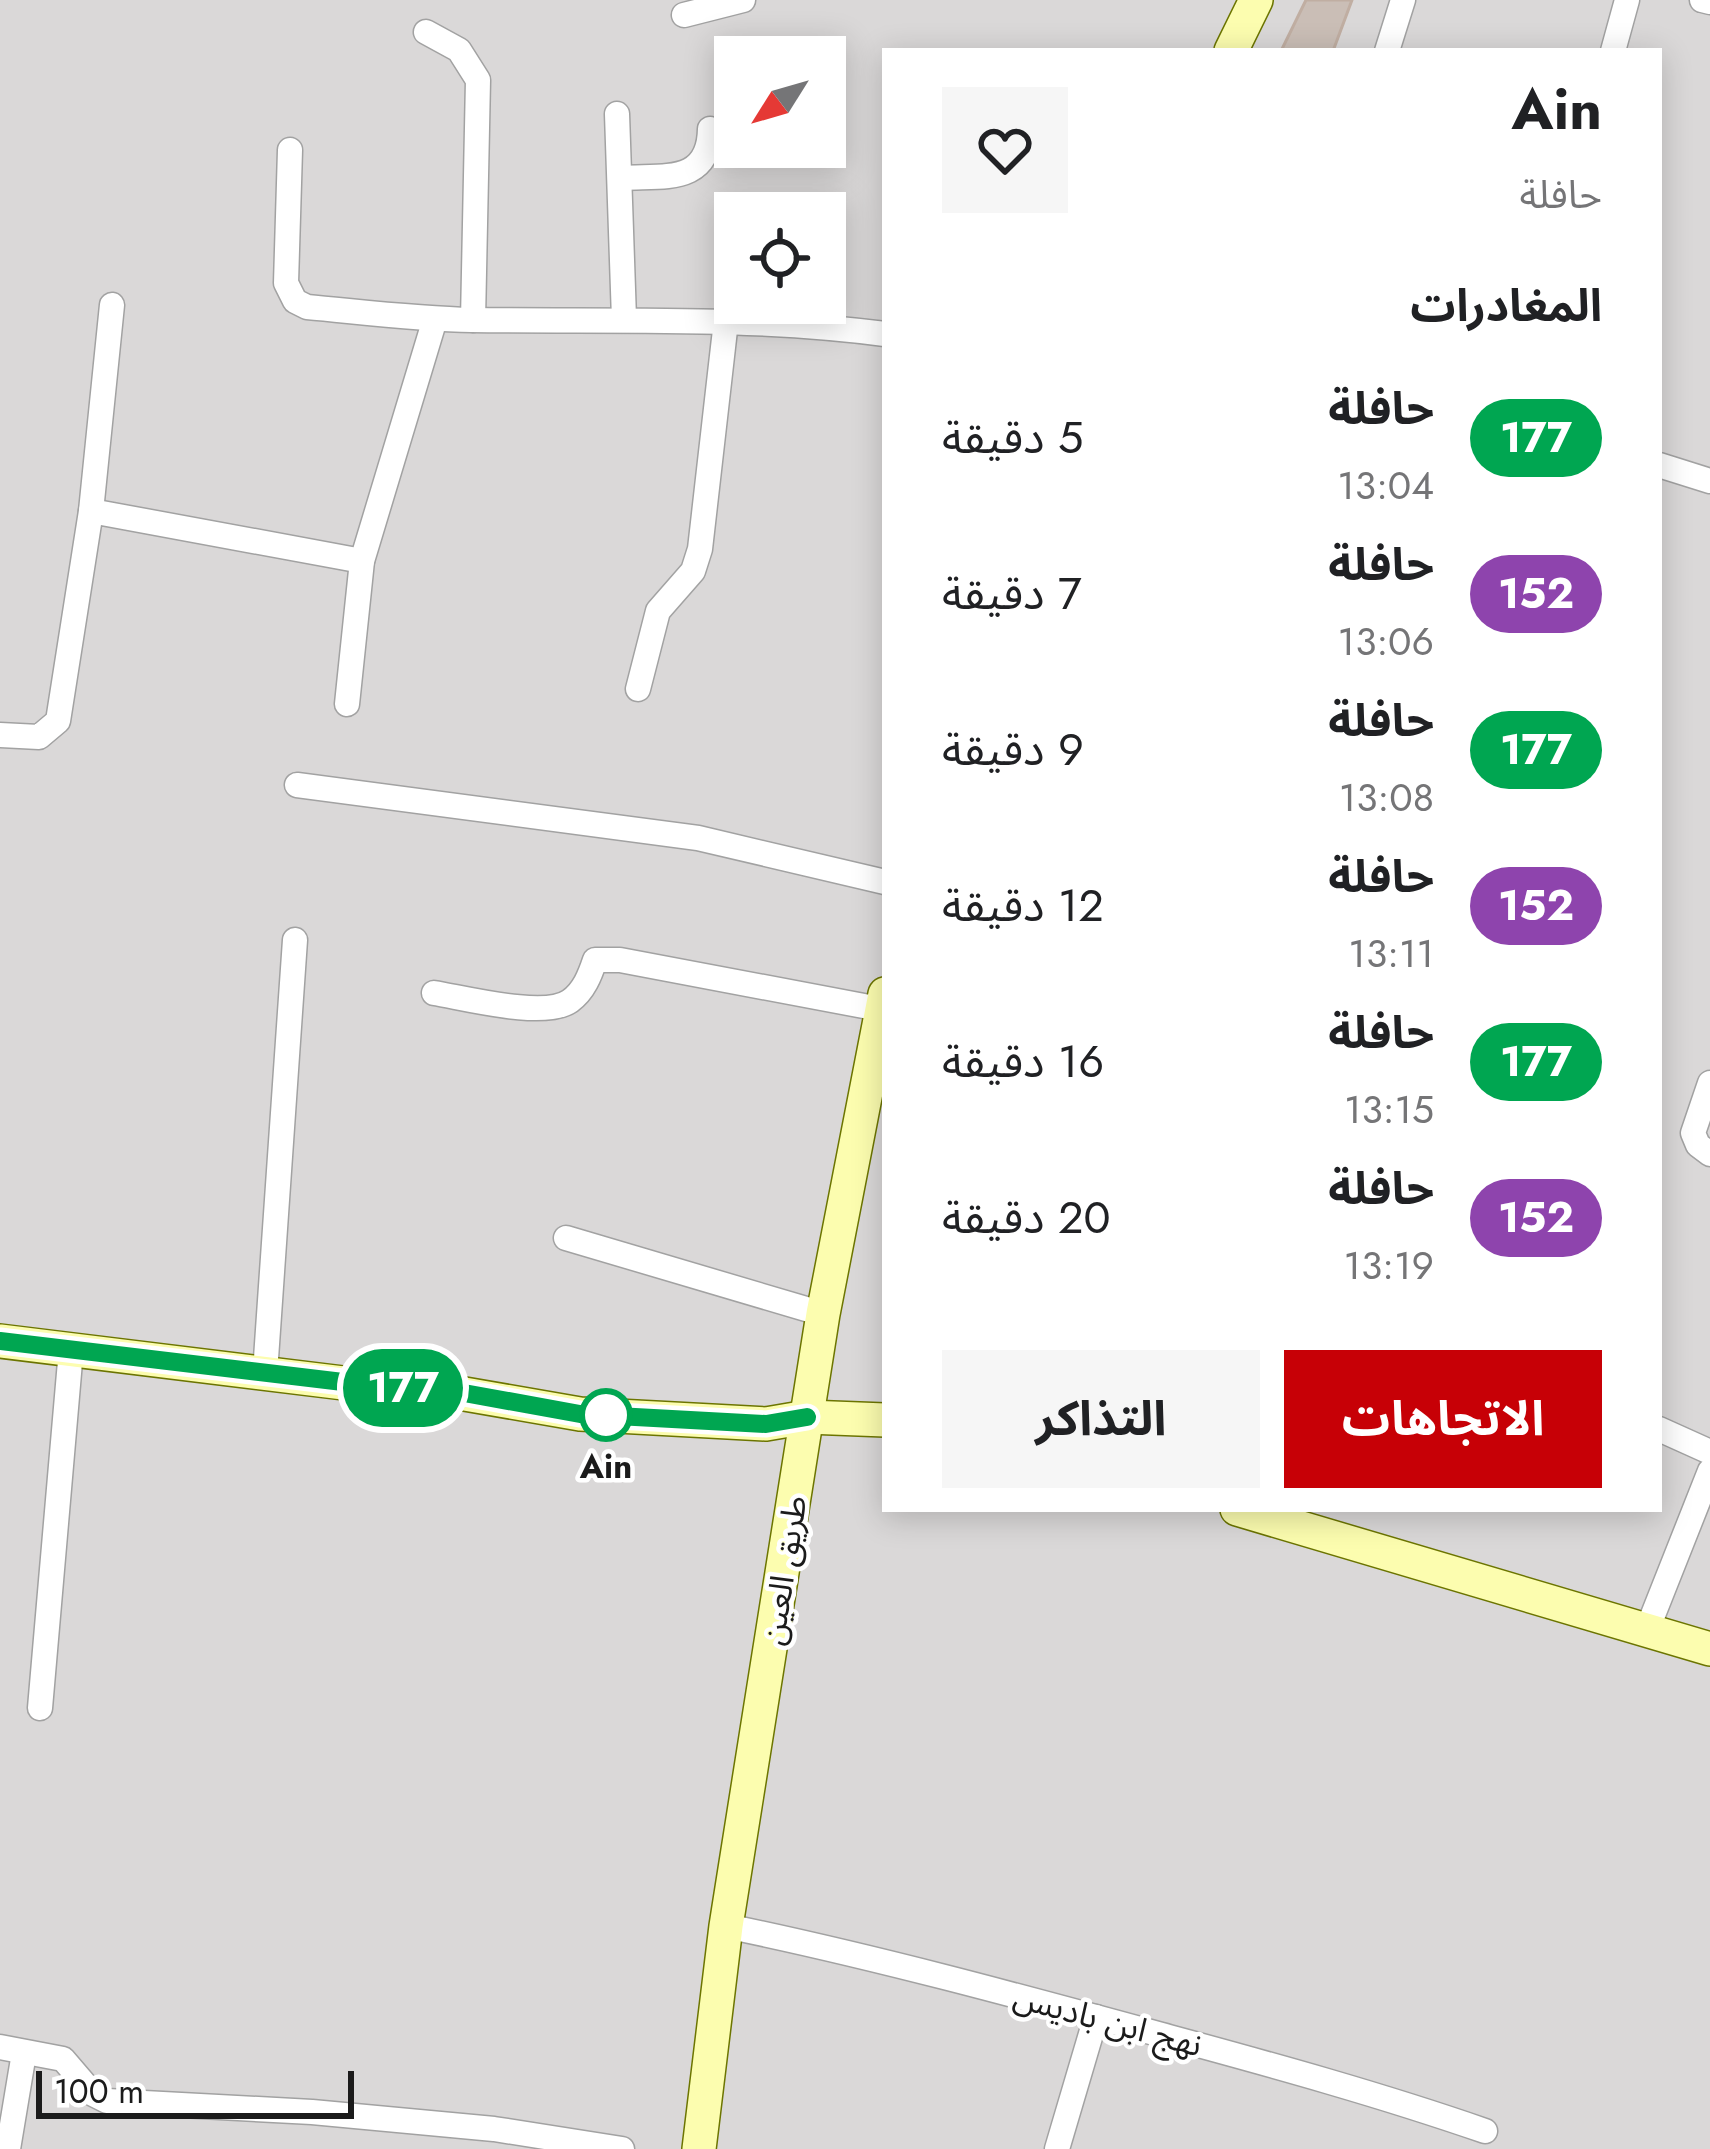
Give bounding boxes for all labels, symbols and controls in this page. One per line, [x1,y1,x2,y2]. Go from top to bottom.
north arrow [714,36,846,168]
map controls [714,36,846,324]
text: Ain [1512,68,1602,150]
button: heart [942,87,1068,213]
text: حافلة [1520,166,1602,223]
button: locate [714,192,846,324]
text: المغادرات [1410,273,1602,338]
text: حافلة [1328,376,1434,441]
text: 5 دقيقة [942,405,1083,470]
text: 177 [1500,407,1572,468]
text: 13:04 [1337,457,1434,514]
text: حافلة [1328,532,1434,597]
text: 7 دقيقة [942,561,1082,626]
text: 152 [1498,563,1574,624]
text: 13:06 [1338,613,1434,670]
text: حافلة [1328,688,1434,753]
text: 9 دقيقة [942,717,1084,782]
text: 177 [1500,719,1572,780]
text: 13:08 [1339,769,1434,826]
text: حافلة [1328,844,1434,909]
text: 12 دقيقة [942,873,1104,938]
text: 152 [1498,875,1574,936]
text: 13:11 [1348,925,1434,982]
text: حافلة [1328,1000,1434,1065]
text: 16 دقيقة [942,1029,1104,1094]
text: 177 [1500,1031,1572,1092]
text: 13:15 [1344,1081,1434,1138]
text: حافلة [1328,1156,1434,1221]
text: 20 دقيقة [942,1185,1111,1250]
text: 152 [1498,1187,1574,1248]
text: 13:19 [1343,1237,1434,1294]
line badge: 177 [334,1349,472,1427]
button: التذاكر [942,1350,1260,1488]
button: الاتجاهات [1284,1350,1602,1488]
text: 177 [367,1357,439,1418]
marker: Ain [581,1390,631,1440]
place label: Ain [579,1443,632,1490]
street label: طريق العين [748,1492,819,1648]
street label: نهج ابن باديس [1008,1973,1207,2069]
scale bar [36,2065,354,2118]
text: 100 m [54,2068,144,2115]

